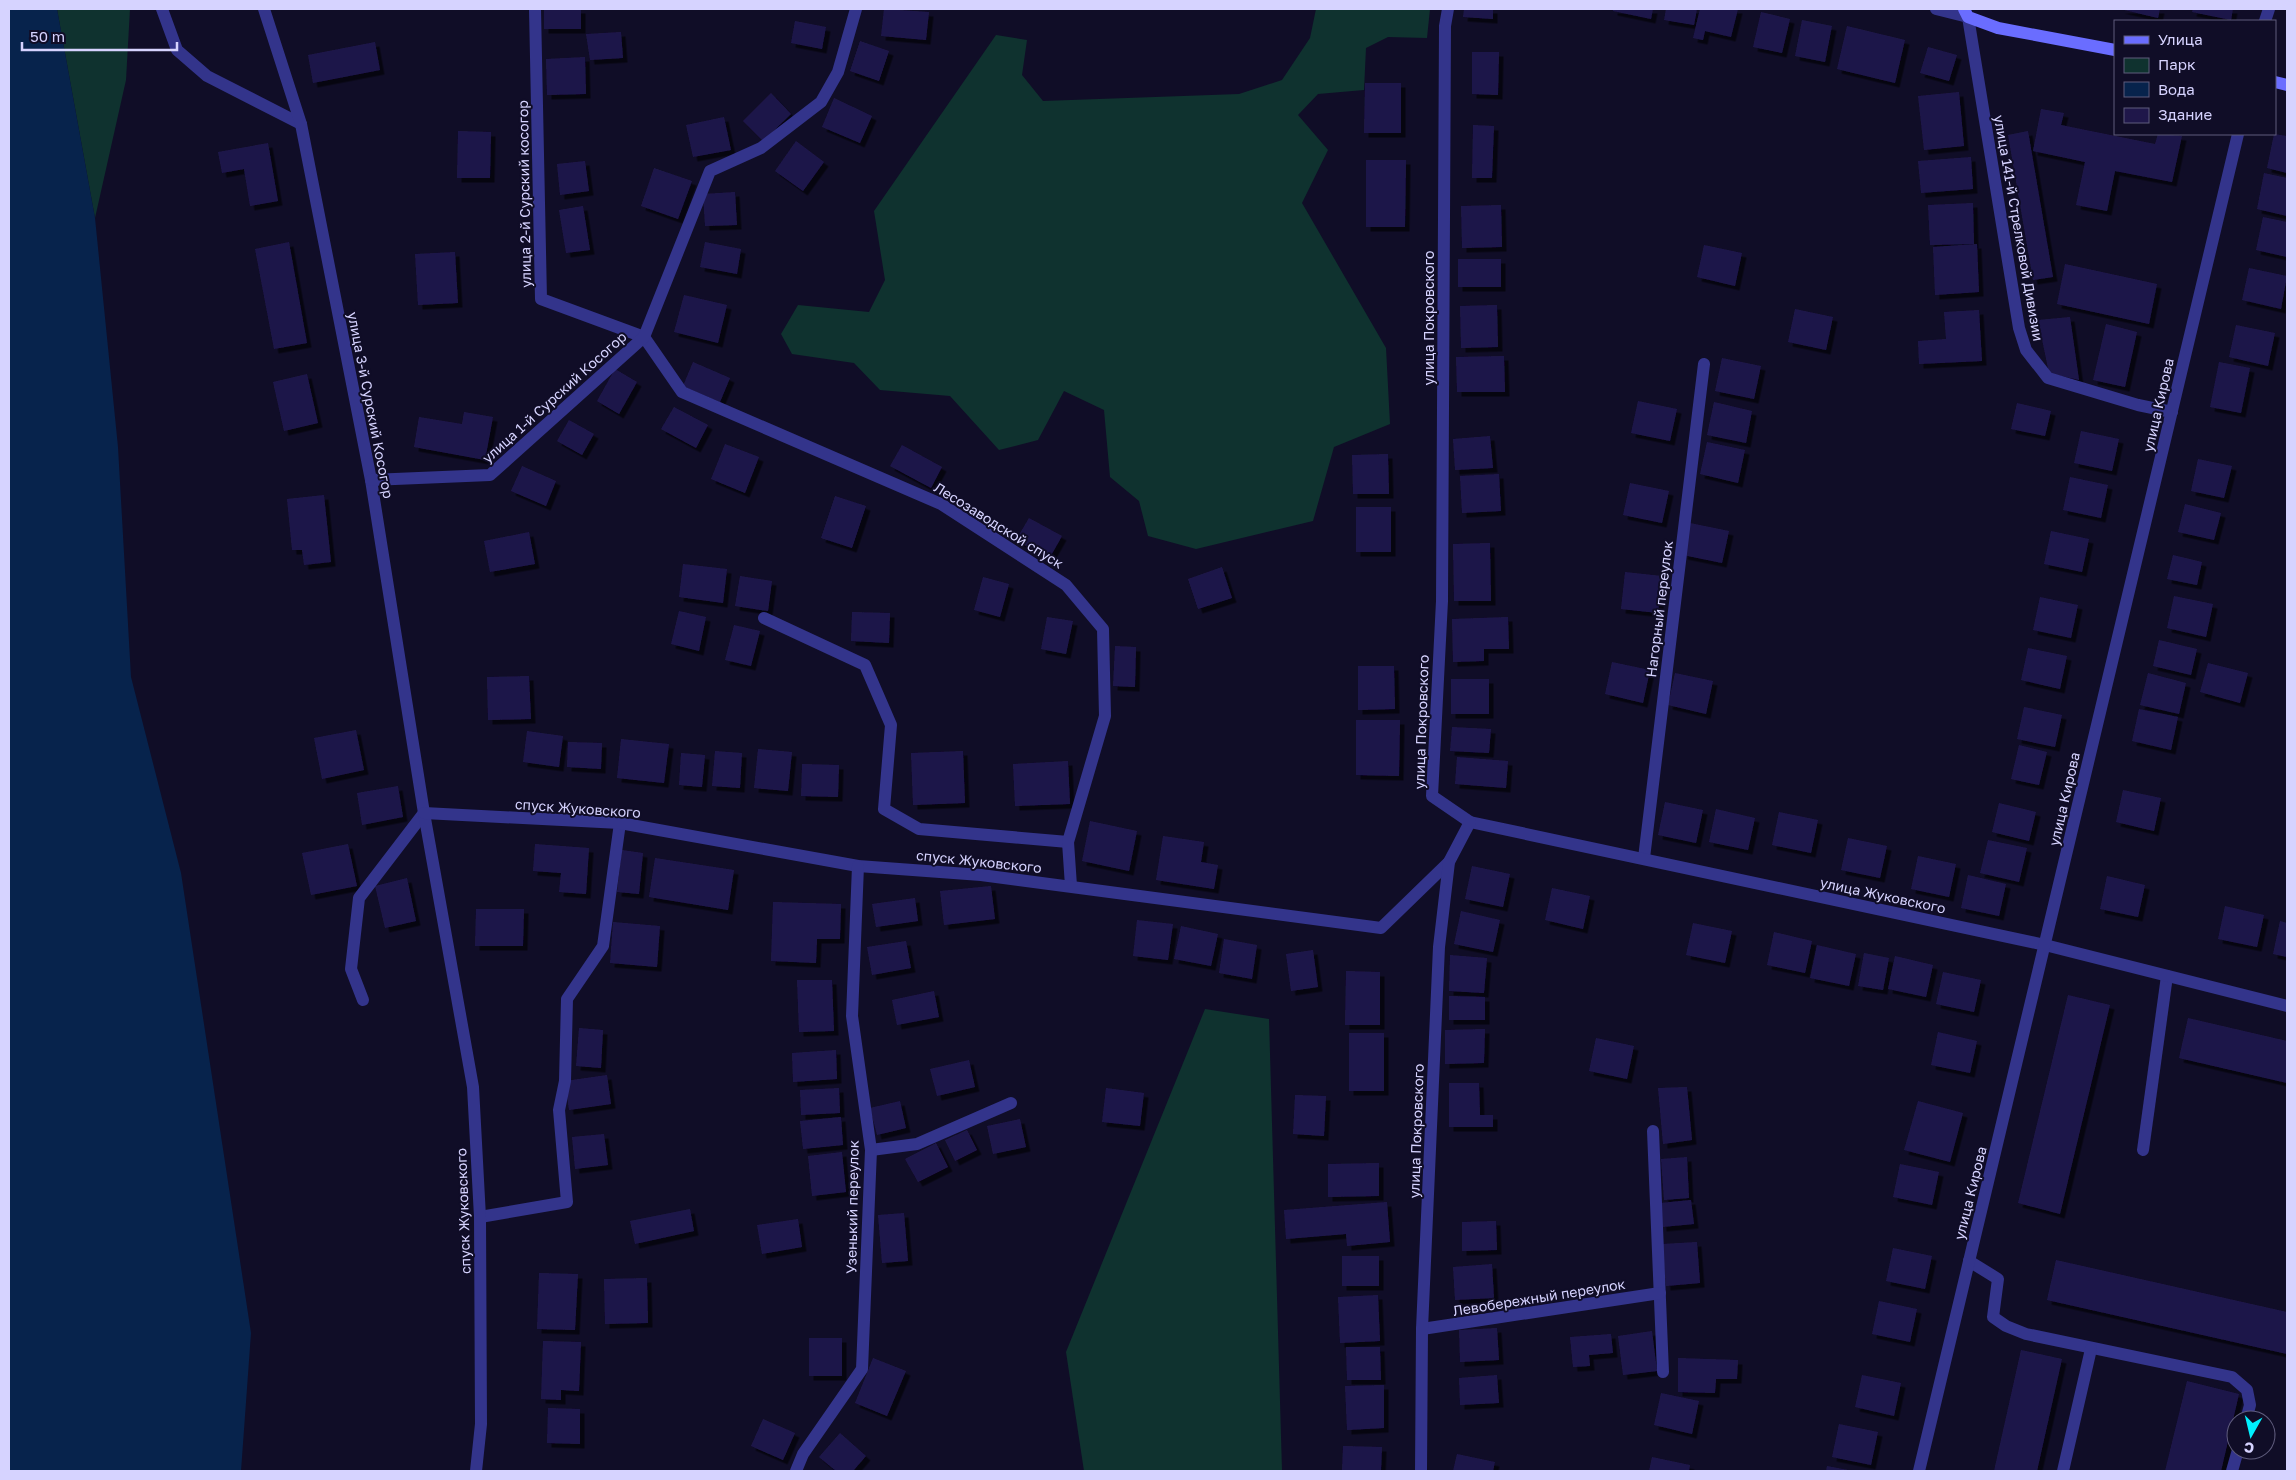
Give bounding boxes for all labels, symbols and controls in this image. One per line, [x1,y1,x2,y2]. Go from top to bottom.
scale bar [22,20,178,52]
legend [2114,20,2276,135]
text: 50 m [30,27,65,45]
text: Улица [2158,30,2203,48]
text: Парк [2158,55,2196,73]
text: Вода [2158,80,2195,98]
street label: улица 2-й Сурский косогор [514,100,534,288]
text: Здание [2158,105,2212,123]
street label: улица 141-й Стрелковой Дивизии [1991,114,2047,342]
street label: улица Покровского [1420,251,1437,385]
street label: улица 3-й Сурский Косогор [345,310,397,500]
street label: улица 1-й Сурский Косогор [478,328,630,466]
street label: улица Кирова [2139,356,2177,454]
street label: Лесозаводской спуск [931,478,1067,572]
street label: Нагорный переулок [1642,540,1676,678]
street label: улица Покровского [1410,654,1432,790]
street label: улица Кирова [2045,750,2083,848]
street label: спуск Жуковского [515,795,641,821]
street label: спуск Жуковского [915,846,1043,876]
street label: улица Жуковского [1819,873,1947,917]
street label: улица Покровского [1405,1063,1427,1199]
street label: Узенький переулок [842,1140,862,1274]
street label: улица Кирова [1950,1145,1990,1241]
street label: спуск Жуковского [452,1148,474,1274]
street label: Левобережный переулок [1451,1275,1627,1319]
north arrow [2226,1410,2276,1460]
text: С [2243,1439,2255,1457]

